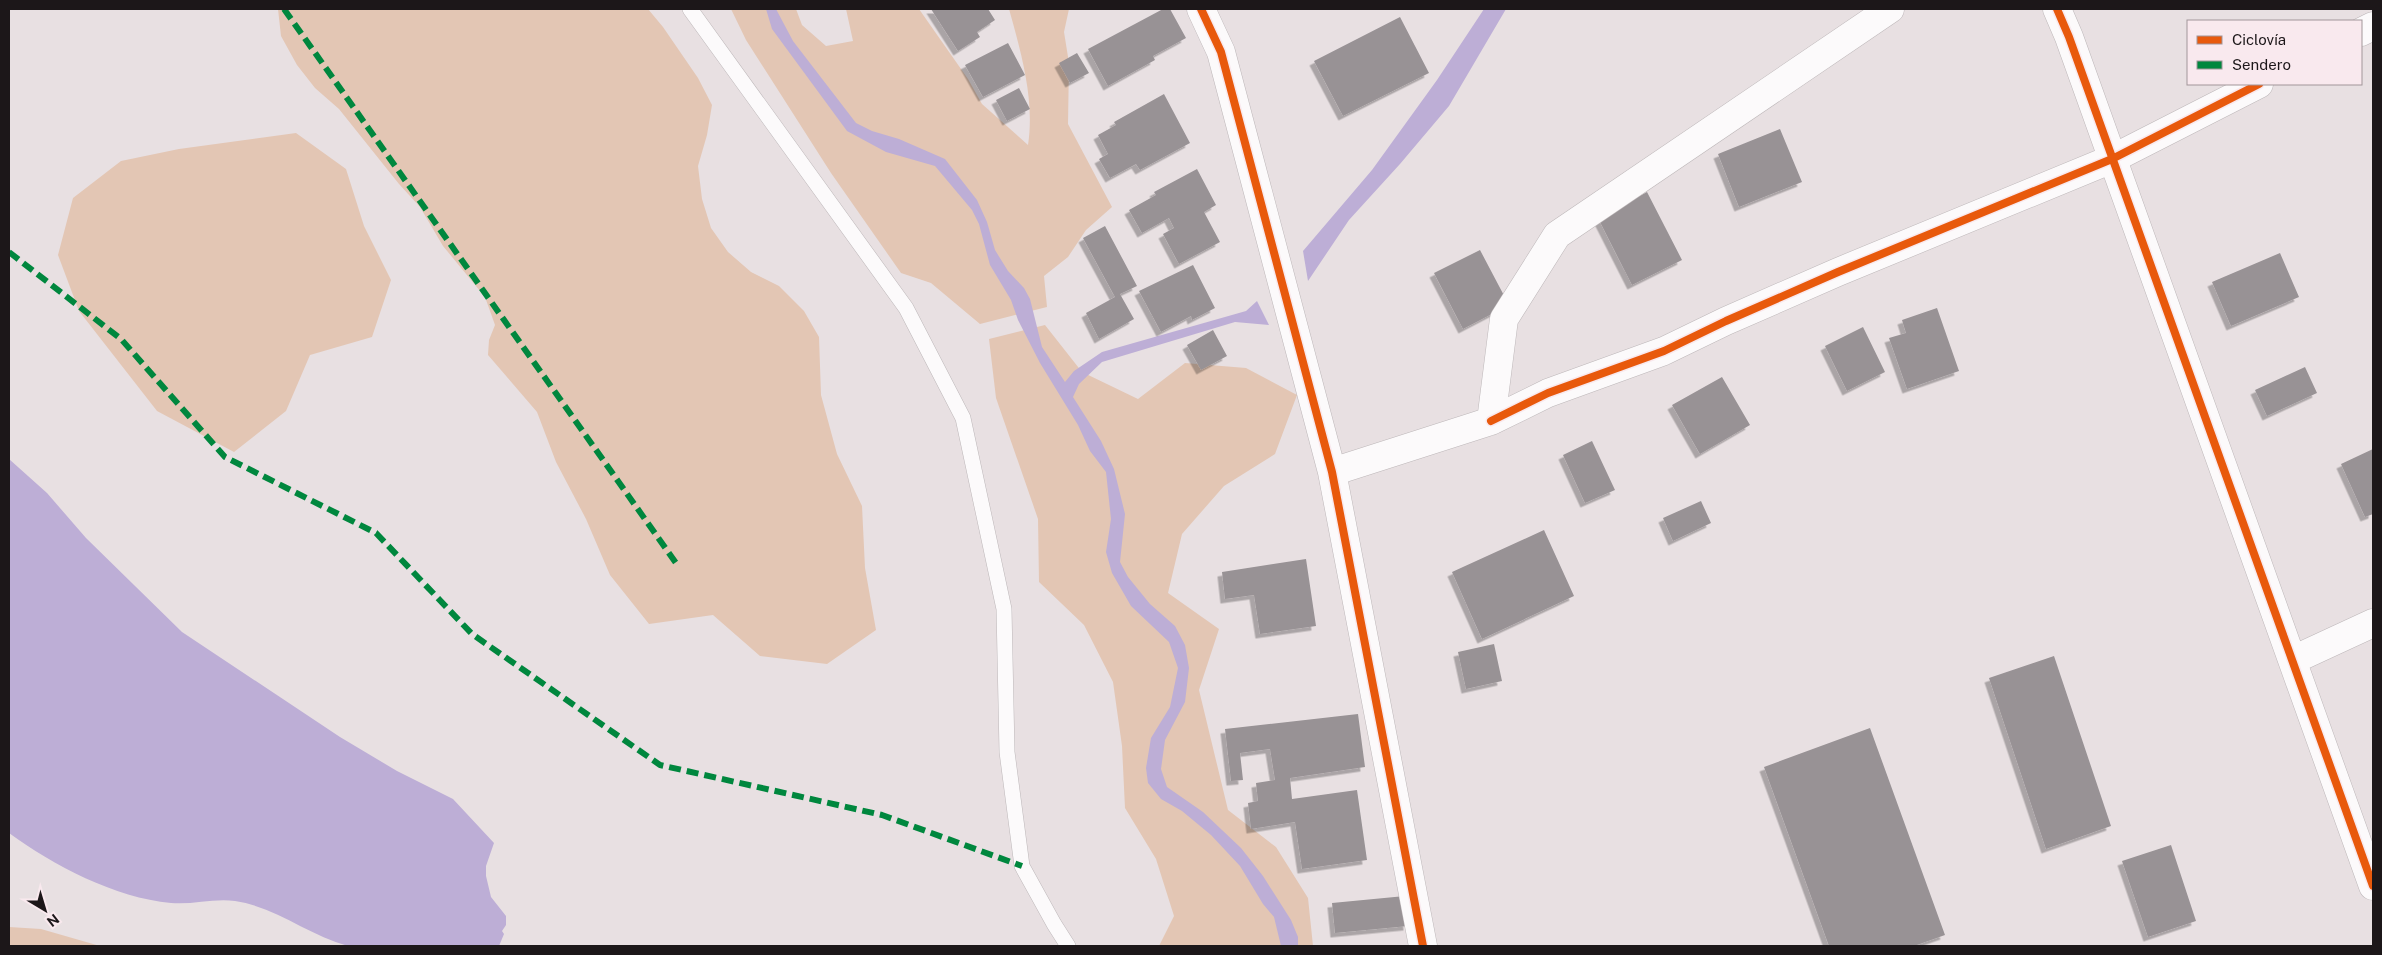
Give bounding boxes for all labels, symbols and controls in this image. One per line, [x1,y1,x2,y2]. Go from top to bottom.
legend [2187,20,2362,85]
text: Ciclovía [2232,31,2286,48]
text: Sendero [2232,56,2291,73]
north arrow [20,885,70,935]
text: N [44,911,62,930]

